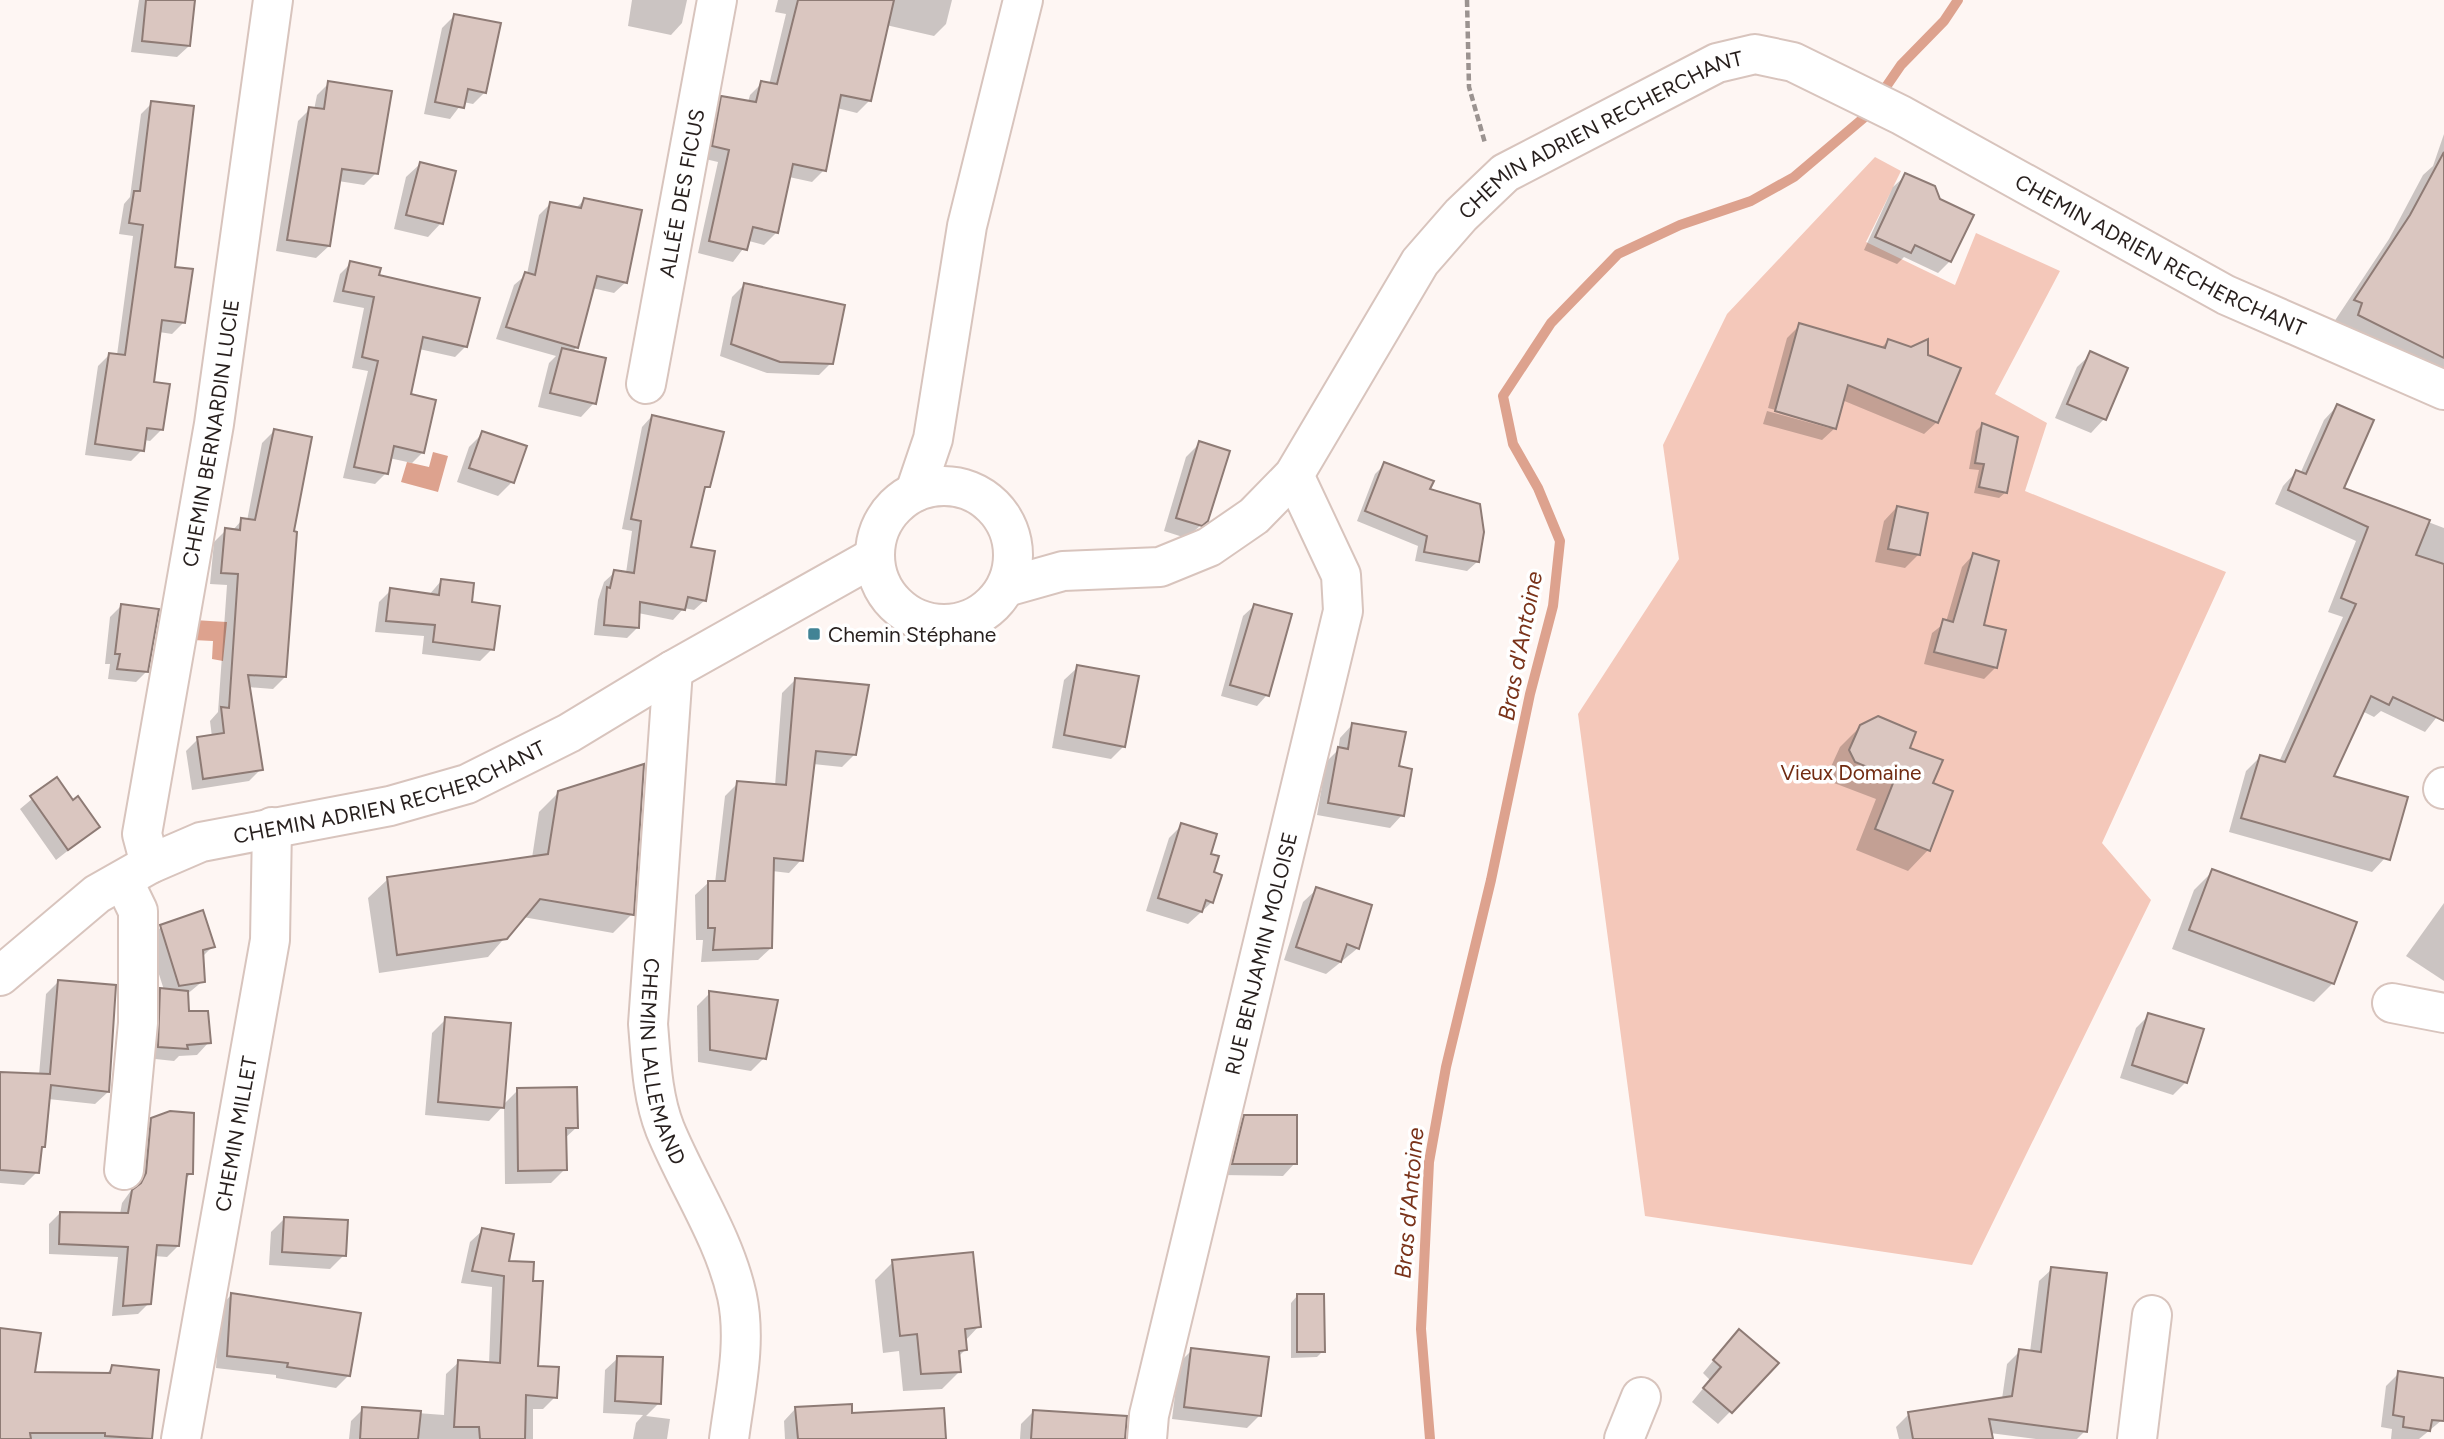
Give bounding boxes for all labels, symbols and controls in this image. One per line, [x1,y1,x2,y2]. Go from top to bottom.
street label: CHEMIN ADRIEN RECHERCHANT [1453,45,1745,224]
street label: ALLÉE DES FICUS [653,107,709,280]
street label: CHEMIN ADRIEN RECHERCHANT [2011,168,2310,341]
street label: CHEMIN BERNARDIN LUCIE [177,297,244,569]
water label: Bras d'Antoine [1492,569,1548,723]
place label: Chemin Stéphane [828,622,996,647]
marker: Chemin Stéphane [806,626,822,642]
street label: CHEMIN ADRIEN RECHERCHANT [231,734,549,848]
park label: Vieux Domaine [1780,760,1922,785]
street label: RUE BENJAMIN MOLOISE [1219,829,1302,1077]
street label: CHEMIN LALLEMAND [635,957,692,1169]
street label: CHEMIN MILLET [209,1054,262,1214]
water label: Bras d'Antoine [1388,1126,1430,1280]

